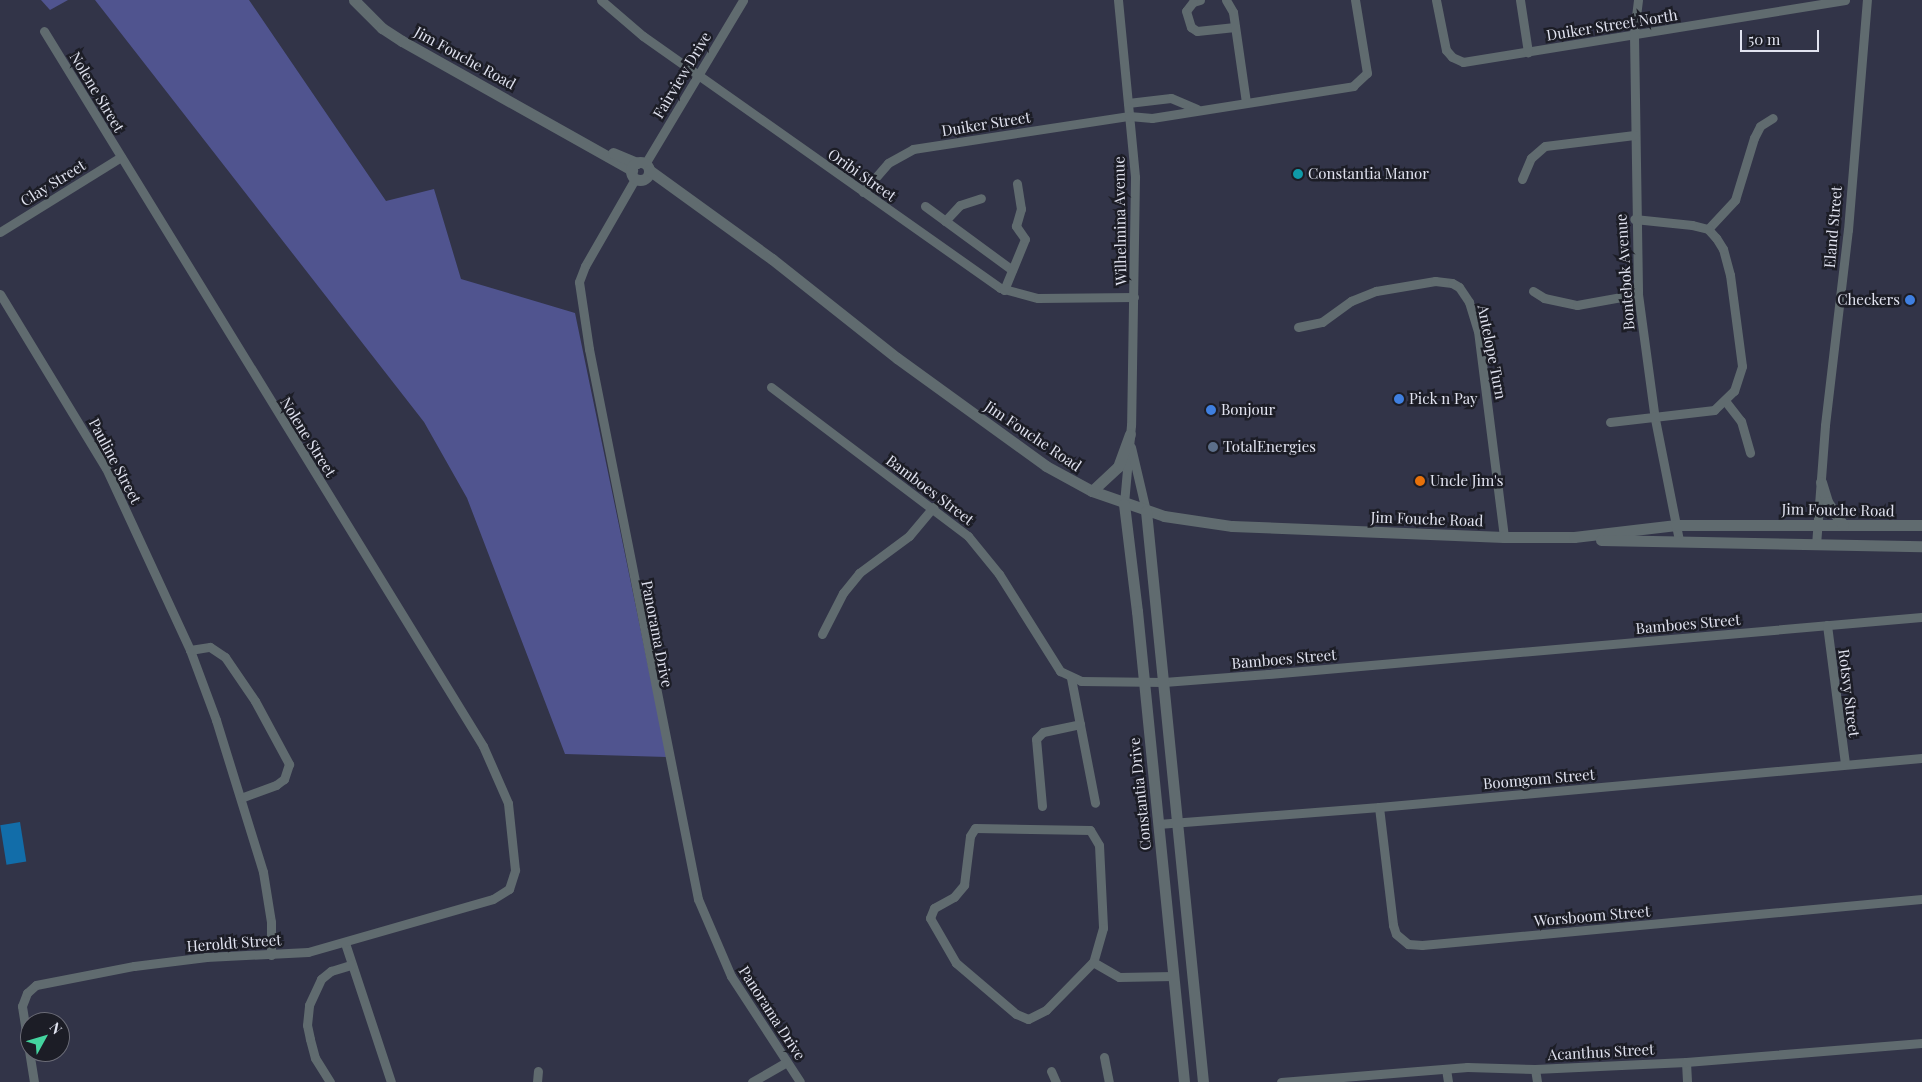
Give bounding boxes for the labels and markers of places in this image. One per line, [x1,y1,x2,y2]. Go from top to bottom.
place label: Constantia Manor [1308,165,1429,183]
marker: Constantia Manor [1292,168,1304,180]
place label: Checkers [1837,291,1900,309]
marker: Checkers [1904,294,1916,306]
place label: Pick n Pay [1409,390,1478,408]
marker: Pick n Pay [1393,393,1405,405]
place label: Bonjour [1221,401,1275,419]
marker: Bonjour [1205,404,1217,416]
place label: TotalEnergies [1223,438,1316,456]
marker: TotalEnergies [1207,441,1219,453]
place label: Uncle Jim's [1430,472,1503,490]
marker: Uncle Jim's [1414,475,1426,487]

